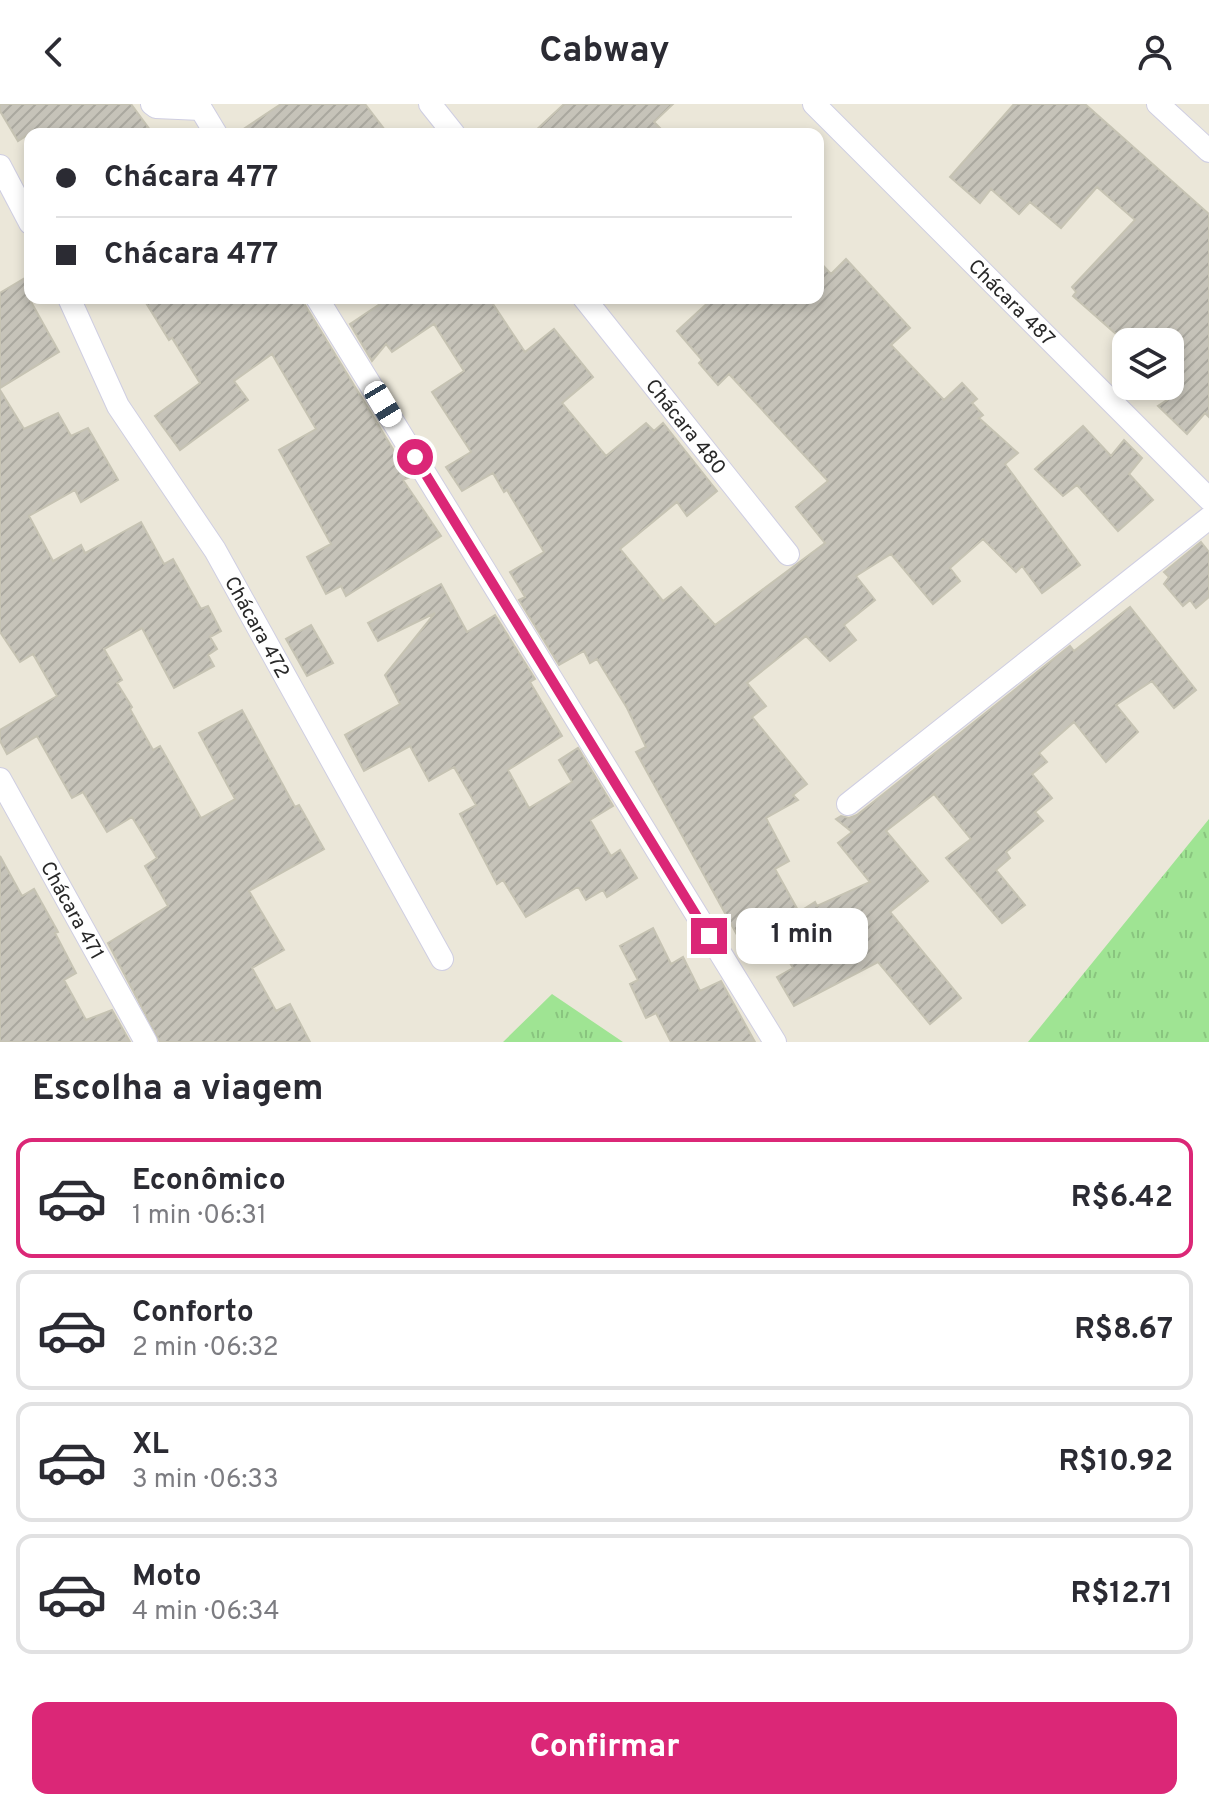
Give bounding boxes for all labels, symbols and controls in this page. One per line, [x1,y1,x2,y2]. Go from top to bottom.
text: Cabway [539,29,670,75]
icon: back [32,30,76,74]
icon: person [1133,30,1177,74]
text: Chácara 477 [104,160,278,197]
text: Chácara 477 [104,237,278,274]
street label: Chácara 487 [961,254,1060,353]
map controls [1112,328,1184,400]
button: layers [1112,328,1184,400]
street label: Chácara 480 [639,374,731,481]
car [360,377,406,431]
route start [397,439,433,475]
street label: Chácara 472 [217,572,295,683]
street label: Chácara 471 [33,857,109,965]
callout: 1 min [737,908,869,964]
route end [691,918,727,954]
text: 1 min [771,919,833,952]
text: Escolha a viagem [32,1067,324,1113]
icon: car [36,1162,108,1234]
text: Econômico [132,1163,286,1200]
text: R$6.42 [1071,1180,1173,1217]
text: 1 min · 06:31 [132,1200,267,1233]
icon: car [36,1294,108,1366]
text: Conforto [132,1295,254,1332]
text: R$8.67 [1074,1312,1173,1349]
text: 2 min · 06:32 [132,1332,279,1365]
icon: car [36,1426,108,1498]
text: XL [132,1427,169,1464]
text: R$10.92 [1058,1444,1173,1481]
text: 3 min · 06:33 [132,1464,279,1497]
icon: car [36,1558,108,1630]
text: Moto [132,1559,202,1596]
text: R$12.71 [1071,1576,1173,1613]
text: 4 min · 06:34 [132,1596,280,1629]
button: Confirmar [32,1702,1177,1794]

